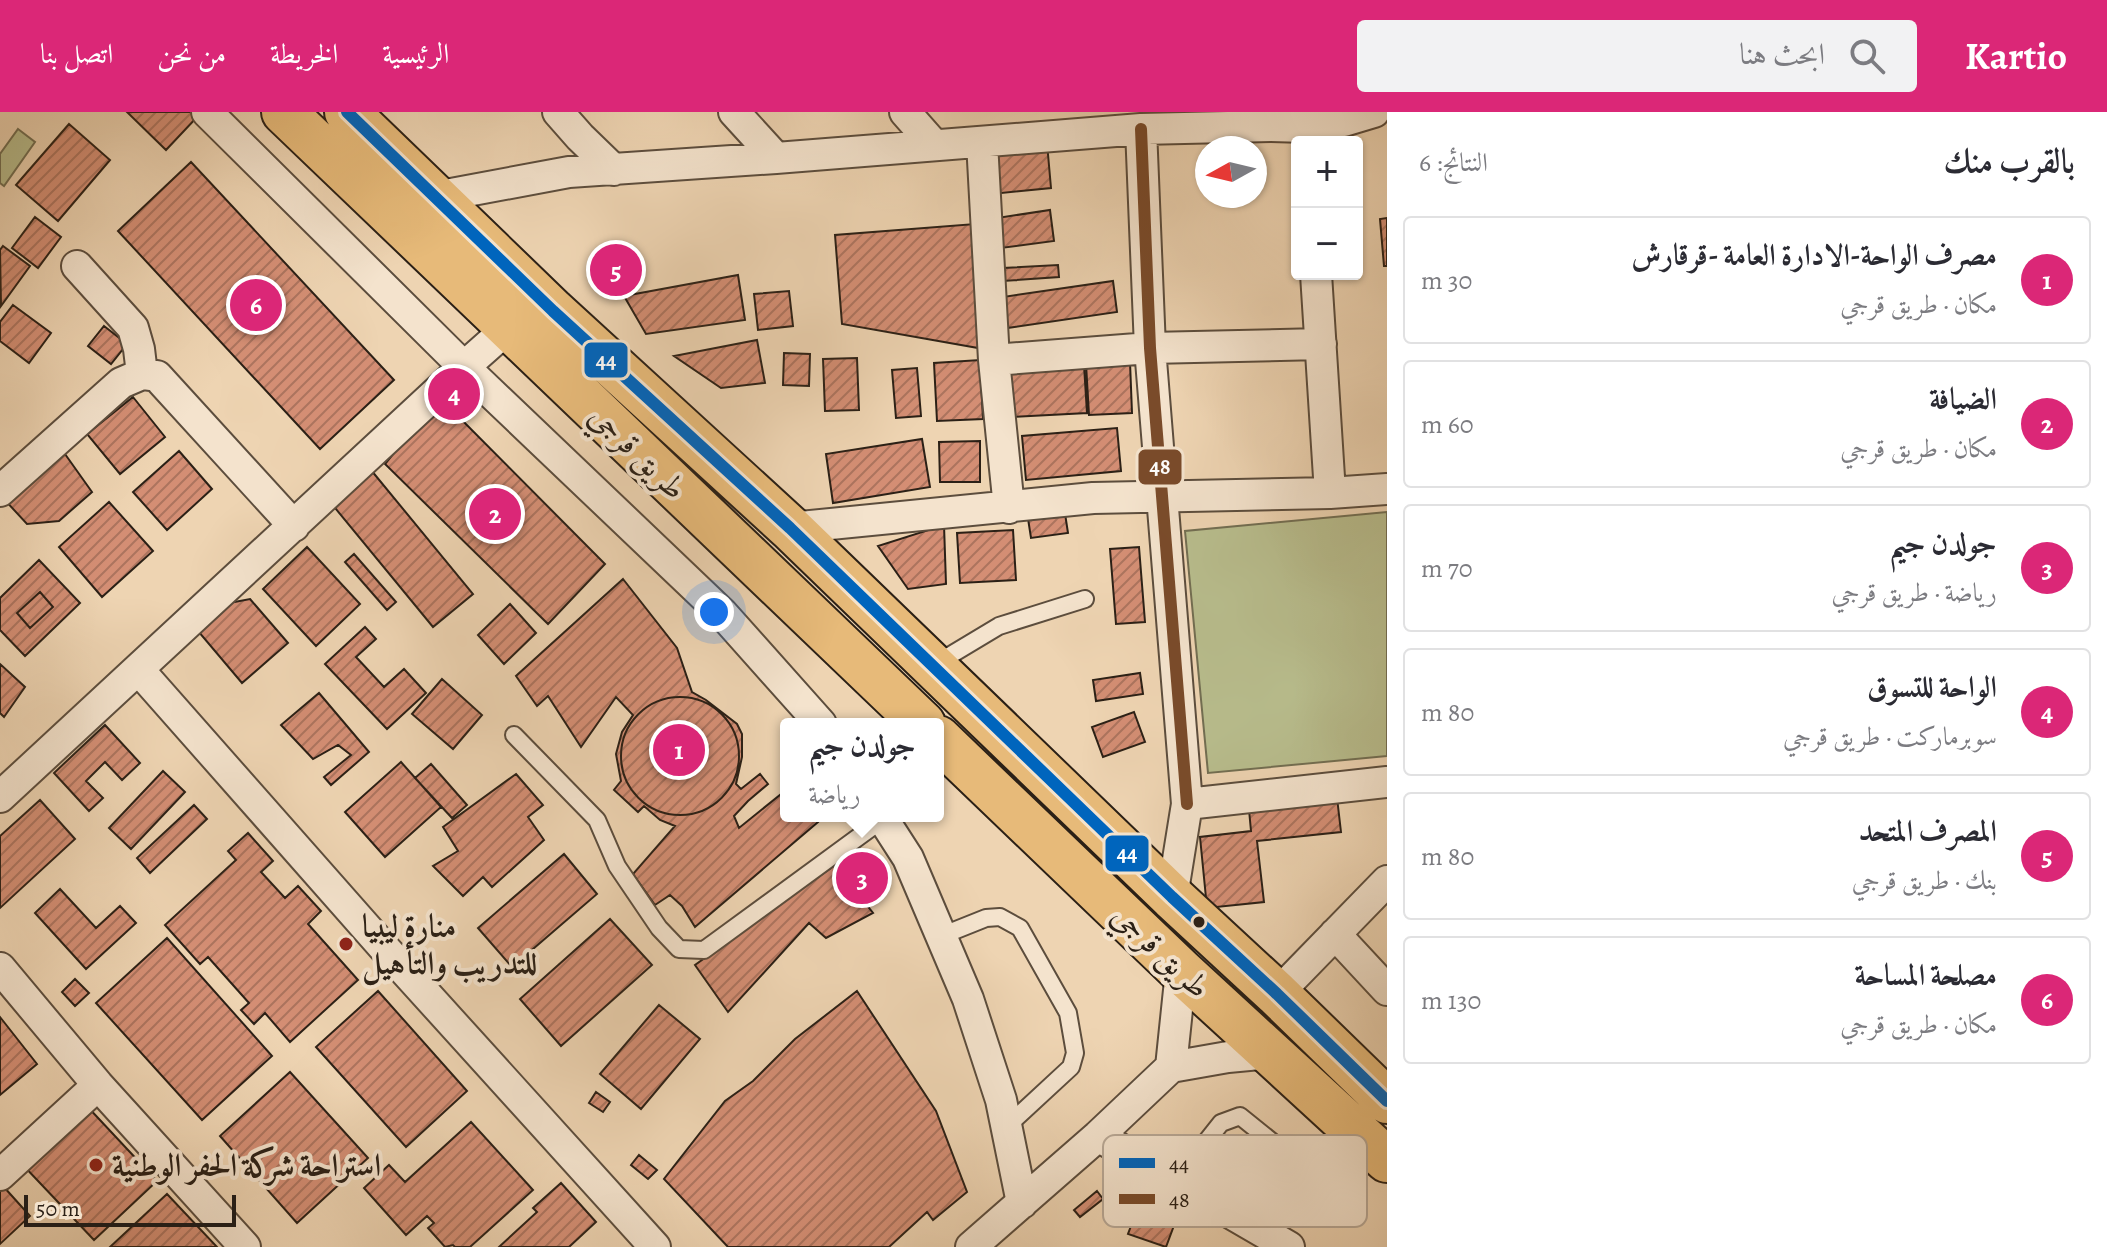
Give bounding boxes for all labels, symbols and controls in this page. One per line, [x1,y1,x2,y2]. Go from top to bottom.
search box [1357,20,1917,92]
text: Kartio [1965,30,2067,82]
text: ابحث هنا [1739,34,1825,74]
icon: search [1845,34,1889,78]
text: اتصل بنا [40,35,113,73]
text: من نحن [157,35,226,73]
text: الخريطة [270,35,338,73]
text: الرئيسية [382,35,449,73]
north arrow [1195,136,1267,208]
map controls [1291,136,1363,280]
button: + [1291,136,1363,208]
text: بالقرب منك [1943,137,2075,184]
text: النتائج: 6 [1419,145,1488,180]
button: − [1291,208,1363,280]
text: مصرف الواحة-الادارة العامة -قرقارش [1631,235,1997,275]
pin: 5 [590,240,642,300]
text: 30 m [1421,263,1472,298]
text: 1 [2042,263,2052,298]
pin: 6 [230,275,282,335]
text: مكان · طريق قرجي [1840,287,1997,322]
line badge: 44 [583,341,629,379]
text: 44 [596,346,616,376]
pin: 4 [428,364,480,424]
text: الضيافة [1929,379,1997,419]
street label: طريق قرجي [577,394,697,512]
text: 60 m [1421,407,1474,442]
text: 2 [2041,407,2053,442]
text: مكان · طريق قرجي [1840,431,1997,466]
line badge: 48 [1137,448,1183,486]
text: 48 [1150,452,1170,482]
pin: 2 [469,484,521,544]
text: جولدن جيم [1889,523,1997,563]
text: 70 m [1421,551,1473,586]
text: 3 [2041,551,2053,586]
text: رياضة · طريق قرجي [1831,575,1997,610]
your location [694,592,734,632]
text: الواحة للتسوق [1867,667,1997,707]
text: 80 m [1421,695,1474,730]
text: 4 [2041,695,2053,730]
popup [780,718,944,822]
text: سوبرماركت · طريق قرجي [1783,719,1997,754]
pin: 1 [653,720,705,780]
text: جولدن جيم [808,725,916,765]
text: رياضة [808,777,861,812]
text: المصرف المتحد [1859,811,1997,851]
line badge: 44 [1104,834,1150,873]
text: 44 [1117,839,1137,869]
text: 80 m [1421,839,1474,874]
text: 5 [2041,839,2053,874]
pin: 3 [836,848,888,908]
text: بنك · طريق قرجي [1852,863,1997,898]
street label: طريق قرجي [1099,894,1220,1011]
place label: منارة ليبيا للتدريب والتأهيل [362,904,537,986]
unlabelled marker [1191,914,1207,930]
marker: منارة ليبيا للتدريب والتأهيل [337,935,355,953]
text: مصلحة المساحة [1855,955,1997,995]
text: 130 m [1421,983,1481,1018]
text: 6 [2041,983,2053,1018]
text: مكان · طريق قرجي [1840,1007,1997,1042]
legend [1103,1135,1367,1227]
place label: استراحة شركة الحفر الوطنية [112,1143,381,1187]
text: 44 [1169,1149,1189,1179]
marker: استراحة شركة الحفر الوطنية [87,1156,105,1174]
text: 48 [1169,1185,1190,1215]
scale bar [24,1191,236,1227]
text: 50 m [36,1194,80,1224]

